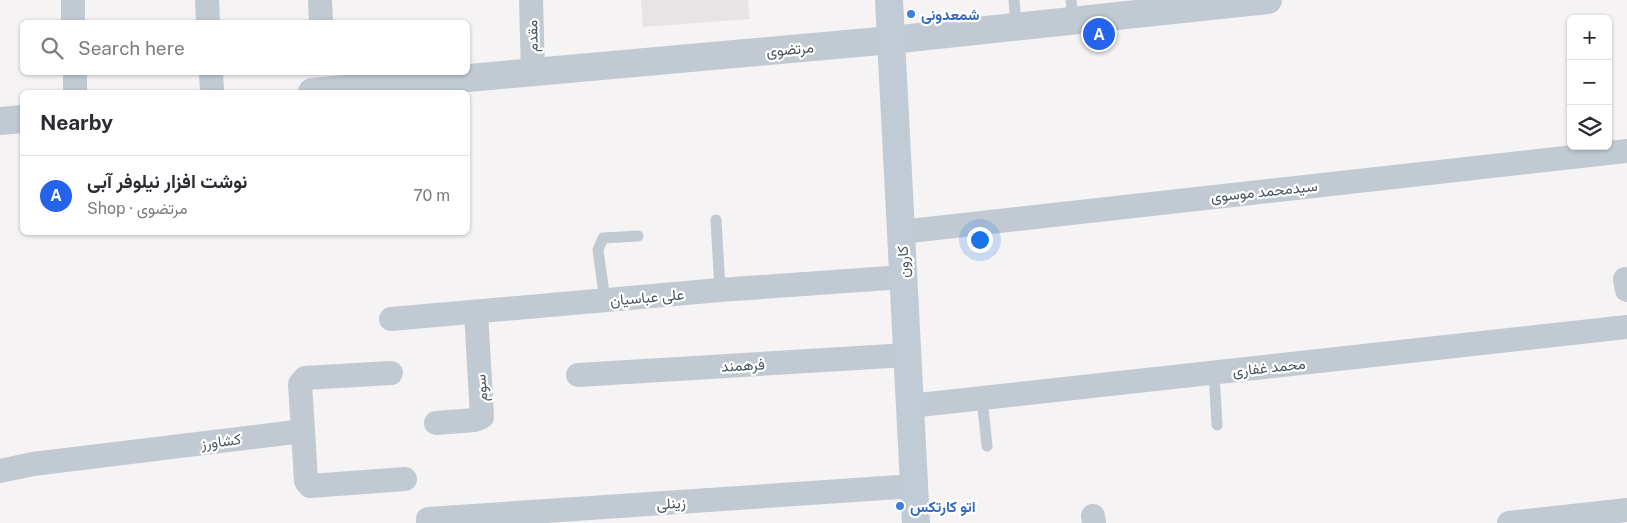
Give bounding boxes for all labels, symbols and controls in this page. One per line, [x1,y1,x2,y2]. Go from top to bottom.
place label: شمعدونی [921,6,980,24]
marker: شمعدونی [905,8,917,20]
pin: A [1083,15,1115,53]
map controls [1567,15,1612,150]
button: + [1567,15,1612,60]
search box [20,20,470,75]
street label: مقدم [523,20,543,52]
icon: search [38,34,66,62]
text: Search here [78,37,185,59]
street label: مرتضوی [766,38,815,62]
button: − [1567,60,1612,105]
button: layers [1567,105,1612,150]
text: Nearby [40,110,113,135]
text: نوشت افزار نیلوفر آبی [87,170,247,192]
street label: سیدمحمد موسوی [1210,177,1319,207]
text: A [50,186,62,205]
text: 70 m [413,186,450,205]
text: Shop · مرتضوی [87,199,187,218]
your location [967,227,993,253]
street label: کارون [894,245,913,279]
street label: علی عباسیان [609,285,685,311]
street label: فرهمند [721,355,765,376]
street label: محمد غفاری [1232,355,1307,381]
street label: سوم [472,373,492,402]
street label: کشاورز [199,430,242,453]
street label: زینلی [656,493,686,514]
place label: اتو کارتکس [910,498,976,516]
marker: اتو کارتکس [894,500,906,512]

